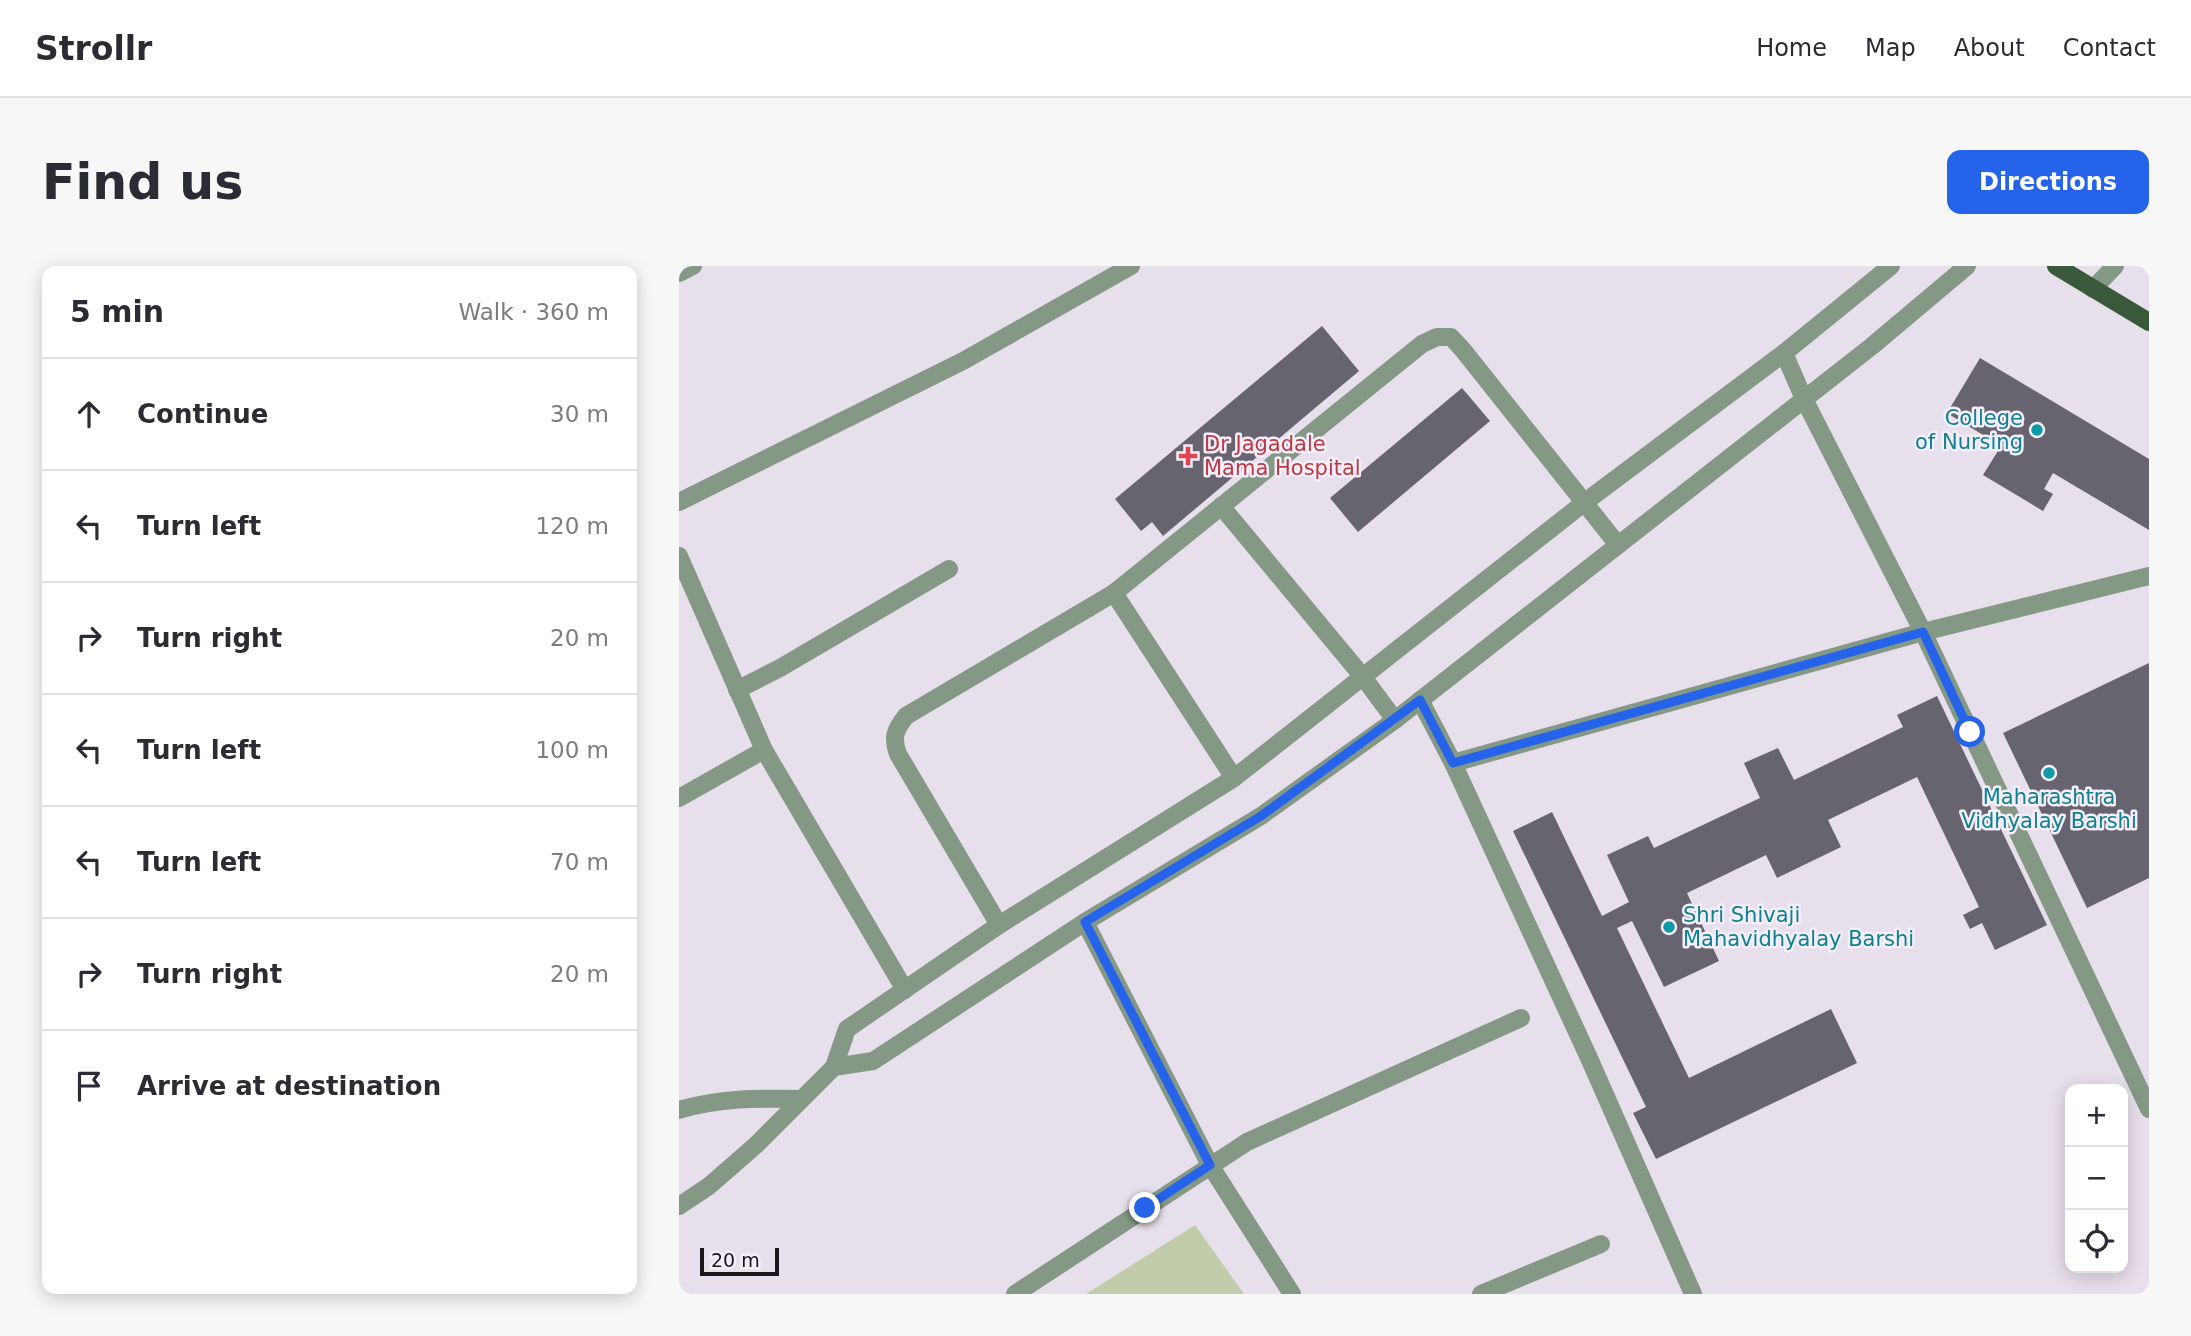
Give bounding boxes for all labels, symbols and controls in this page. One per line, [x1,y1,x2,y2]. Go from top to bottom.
text: Strollr [35,29,152,68]
text: Home [1756,34,1827,62]
text: Map [1865,34,1916,62]
text: About [1954,34,2025,62]
text: Contact [2063,34,2156,62]
button: Directions [1947,150,2149,214]
text: Find us [42,154,243,211]
text: 5 min [70,294,164,329]
text: Walk · 360 m [458,299,609,325]
icon: ahead [70,395,108,433]
text: Continue [137,399,268,429]
text: 30 m [550,401,609,427]
place label: College of Nursing [1915,406,2023,454]
marker: College of Nursing [2029,422,2045,438]
place label: Dr Jagadale Mama Hospital [1204,432,1361,480]
marker: Dr Jagadale Mama Hospital [1178,446,1198,466]
icon: left [70,507,108,545]
text: Turn left [137,511,261,541]
text: 120 m [535,513,609,539]
icon: right [70,619,108,657]
text: Turn right [137,623,282,653]
text: 20 m [550,625,609,651]
route start [1954,716,1985,747]
icon: left [70,731,108,769]
text: Turn left [137,735,261,765]
text: 100 m [535,737,609,763]
marker: Maharashtra Vidhyalay Barshi [2041,765,2057,781]
place label: Maharashtra Vidhyalay Barshi [1961,785,2137,833]
icon: left [70,843,108,881]
text: Turn left [137,847,261,877]
text: 70 m [550,849,609,875]
place label: Shri Shivaji Mahavidhyalay Barshi [1683,903,1914,951]
marker: Shri Shivaji Mahavidhyalay Barshi [1661,919,1677,935]
icon: right [70,955,108,993]
text: Turn right [137,959,282,989]
text: 20 m [550,961,609,987]
icon: arrive [70,1067,108,1105]
text: Arrive at destination [137,1071,441,1101]
map controls [2065,1084,2128,1273]
button: + [2065,1084,2128,1147]
button: − [2065,1147,2128,1210]
route end [1129,1192,1160,1223]
button: locate [2065,1210,2128,1273]
scale bar [700,1245,779,1277]
text: 20 m [711,1249,760,1271]

